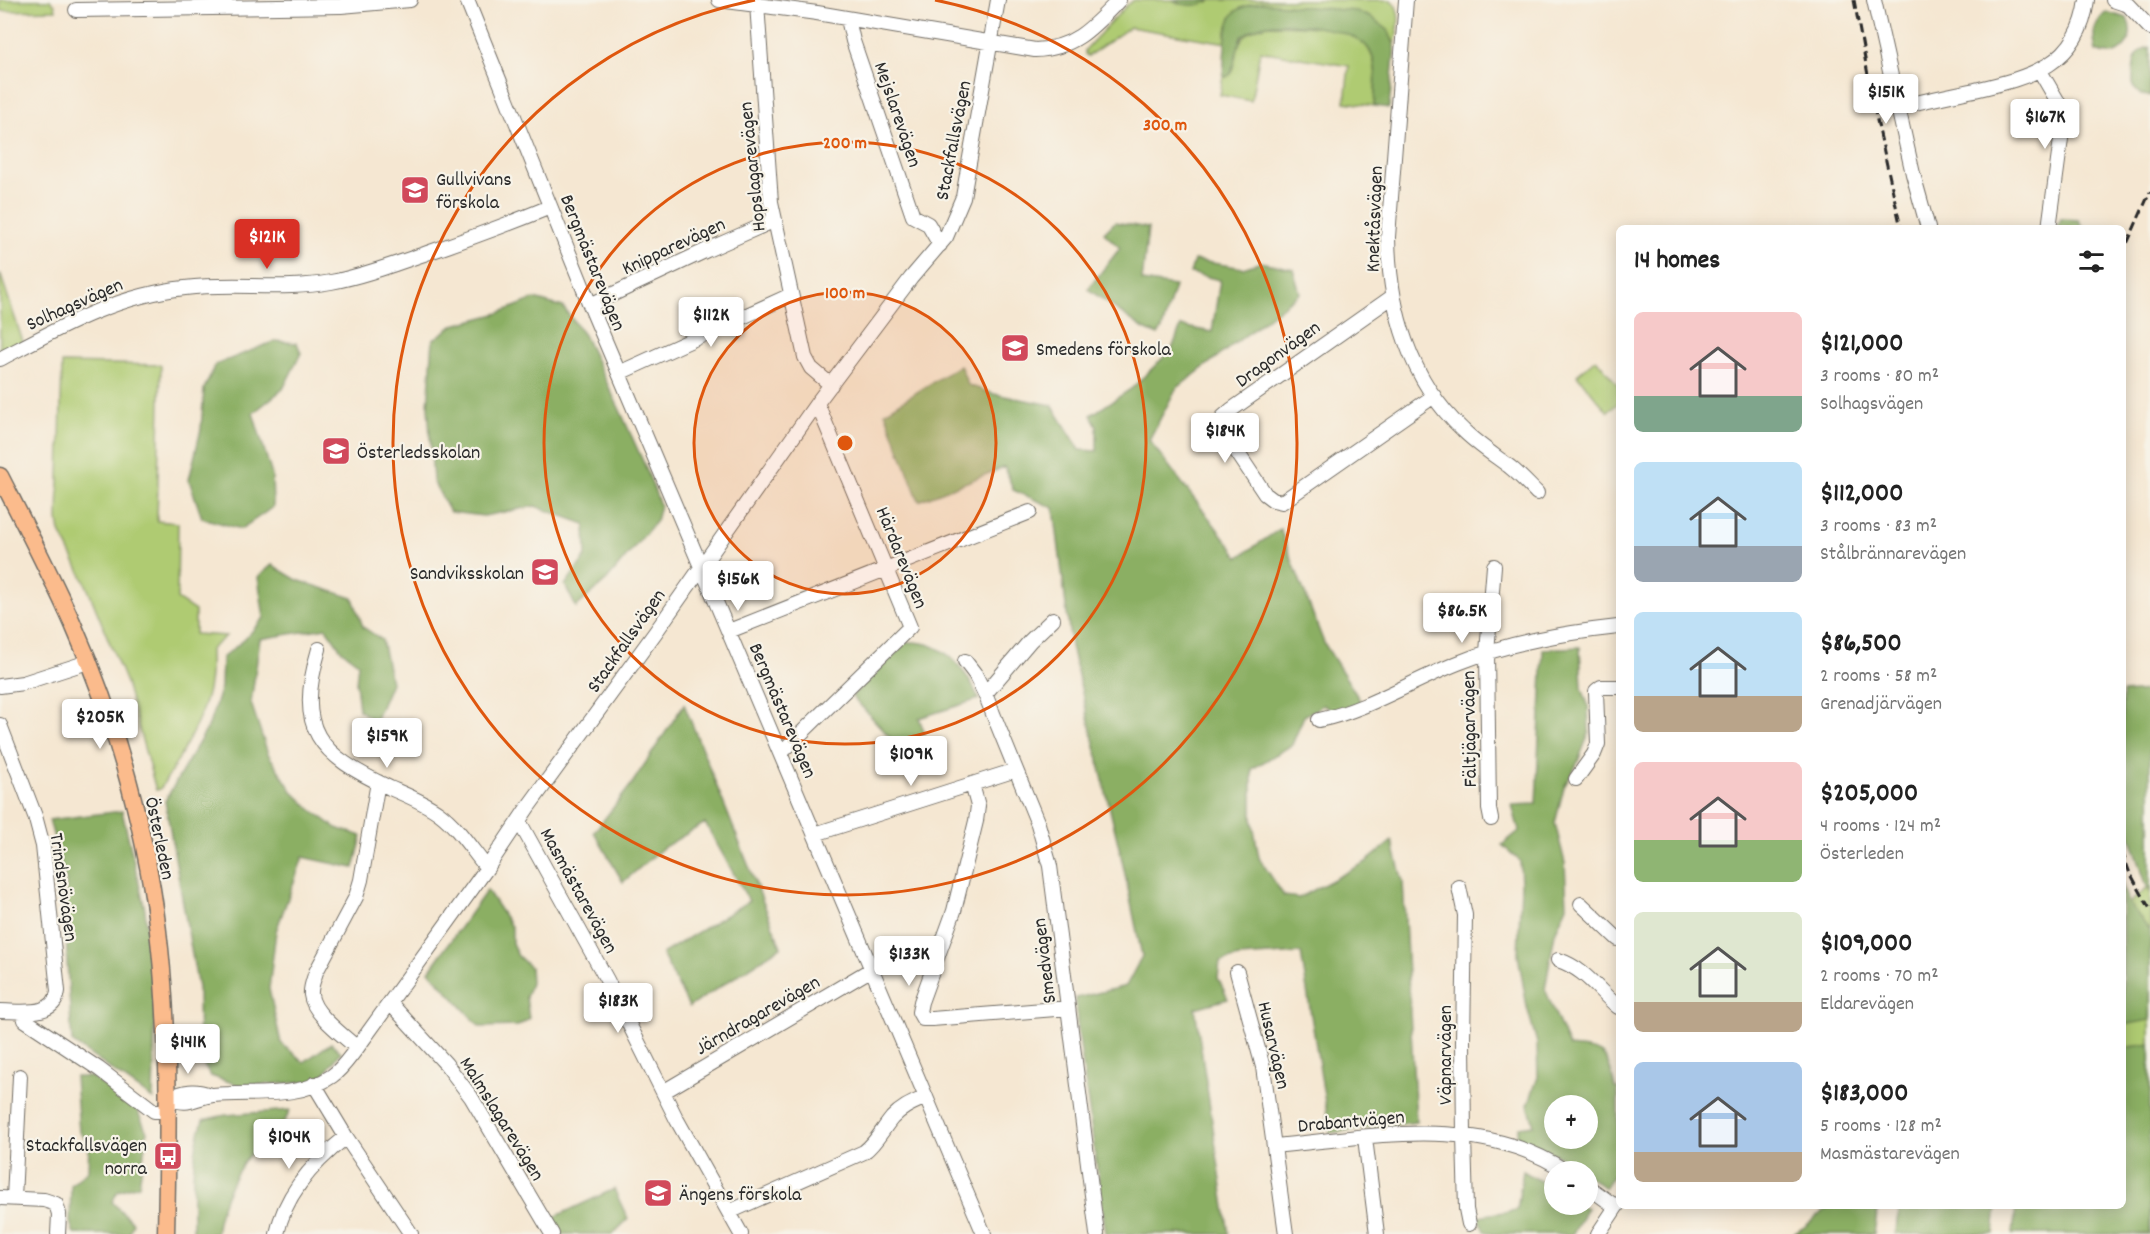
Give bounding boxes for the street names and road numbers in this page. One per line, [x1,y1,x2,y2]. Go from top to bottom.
street label: Mejslarevägen [865,59,927,171]
street label: Stackfallsvägen [930,78,980,203]
street label: Hopslagarevägen [733,100,775,233]
street label: Knektåsvägen [1360,165,1392,273]
street label: Bergmästarevägen [551,191,631,335]
street label: Knipparevägen [618,212,731,284]
street label: Solhagsvägen [22,272,128,340]
street label: Dragonvägen [1230,315,1327,396]
street label: Härdarevägen [867,503,933,613]
street label: Stackfallsvägen [581,584,674,699]
street label: Bergmästarevägen [740,639,822,783]
street label: Fältjägarvägen [1456,670,1486,788]
street label: Österleden [136,795,180,883]
street label: Masmästarevägen [531,824,624,959]
street label: Trindsnövägen [41,831,84,944]
street label: Smedvägen [1027,916,1065,1005]
street label: Järndragarevägen [691,970,826,1064]
street label: Husarvägen [1248,999,1296,1092]
street label: Väpnarvägen [1433,1005,1461,1105]
street label: Malmslagarevägen [451,1052,550,1187]
street label: Drabantvägen [1297,1104,1406,1142]

